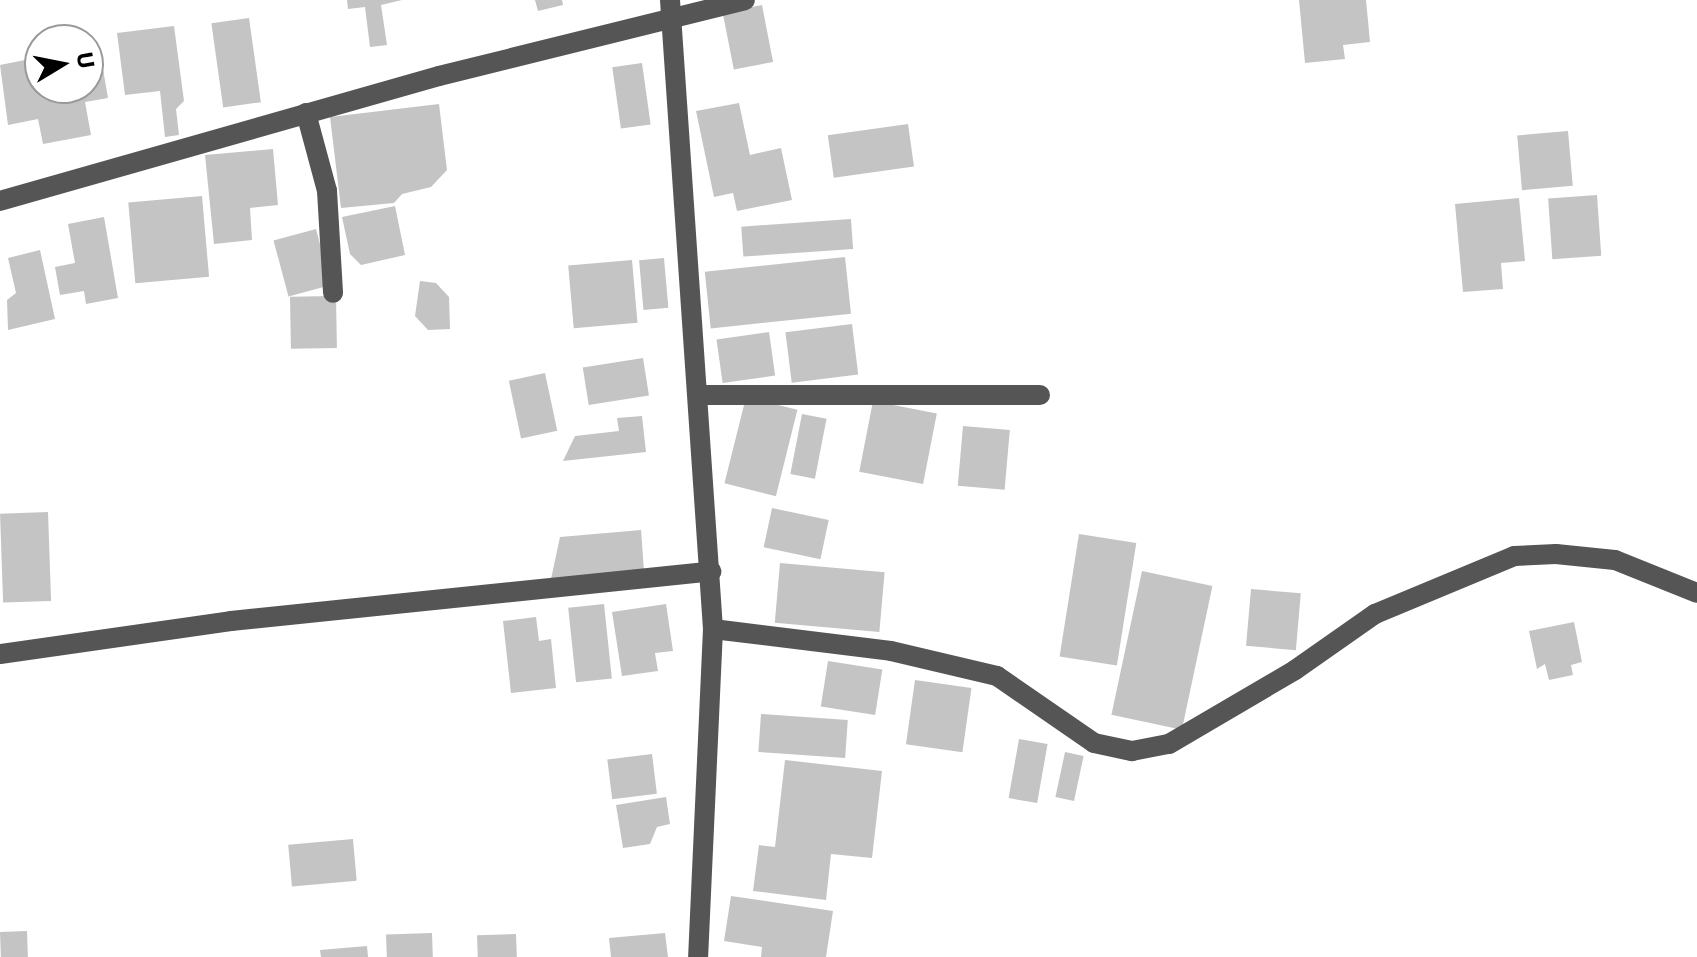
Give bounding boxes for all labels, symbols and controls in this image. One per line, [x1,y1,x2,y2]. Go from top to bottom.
north arrow [24,24,104,104]
text: U [71,50,101,70]

